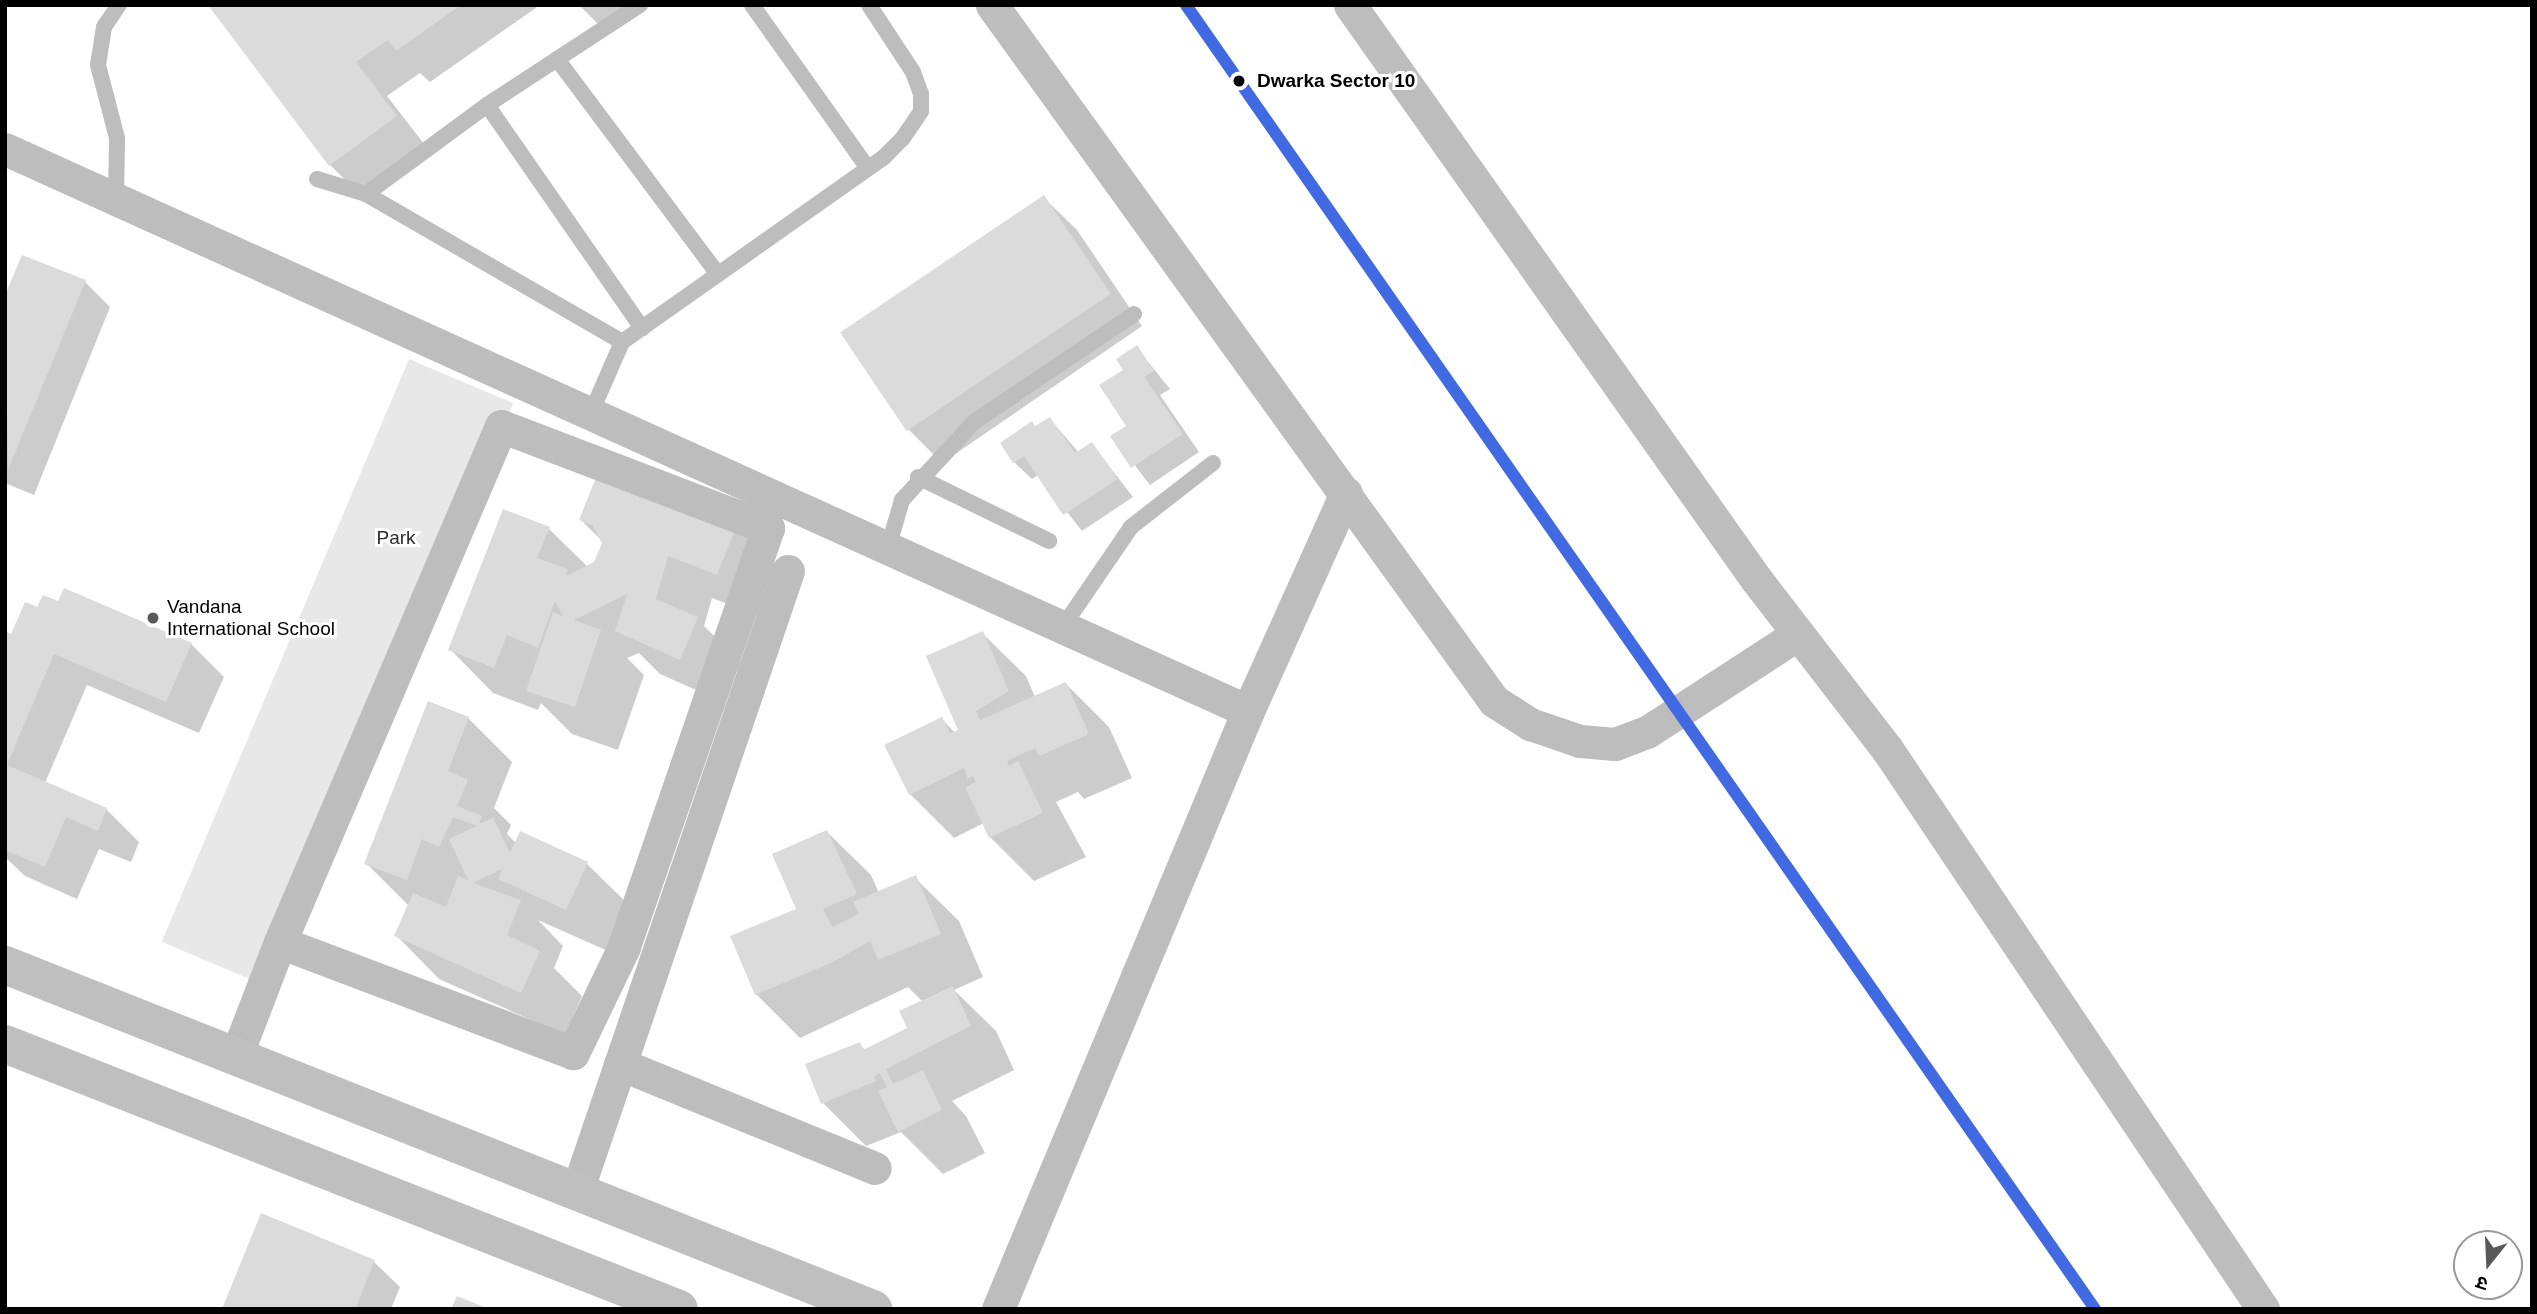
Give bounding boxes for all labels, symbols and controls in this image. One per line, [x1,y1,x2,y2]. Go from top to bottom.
marker: Dwarka Sector 10 [1227,69,1251,93]
place label: Dwarka Sector 10 [1257,70,1415,92]
park label: Park [376,527,416,549]
place label: Vandana International School [167,596,335,640]
marker: Vandana International School [145,610,161,626]
north arrow [2453,1230,2523,1300]
text: उ [2473,1272,2491,1295]

